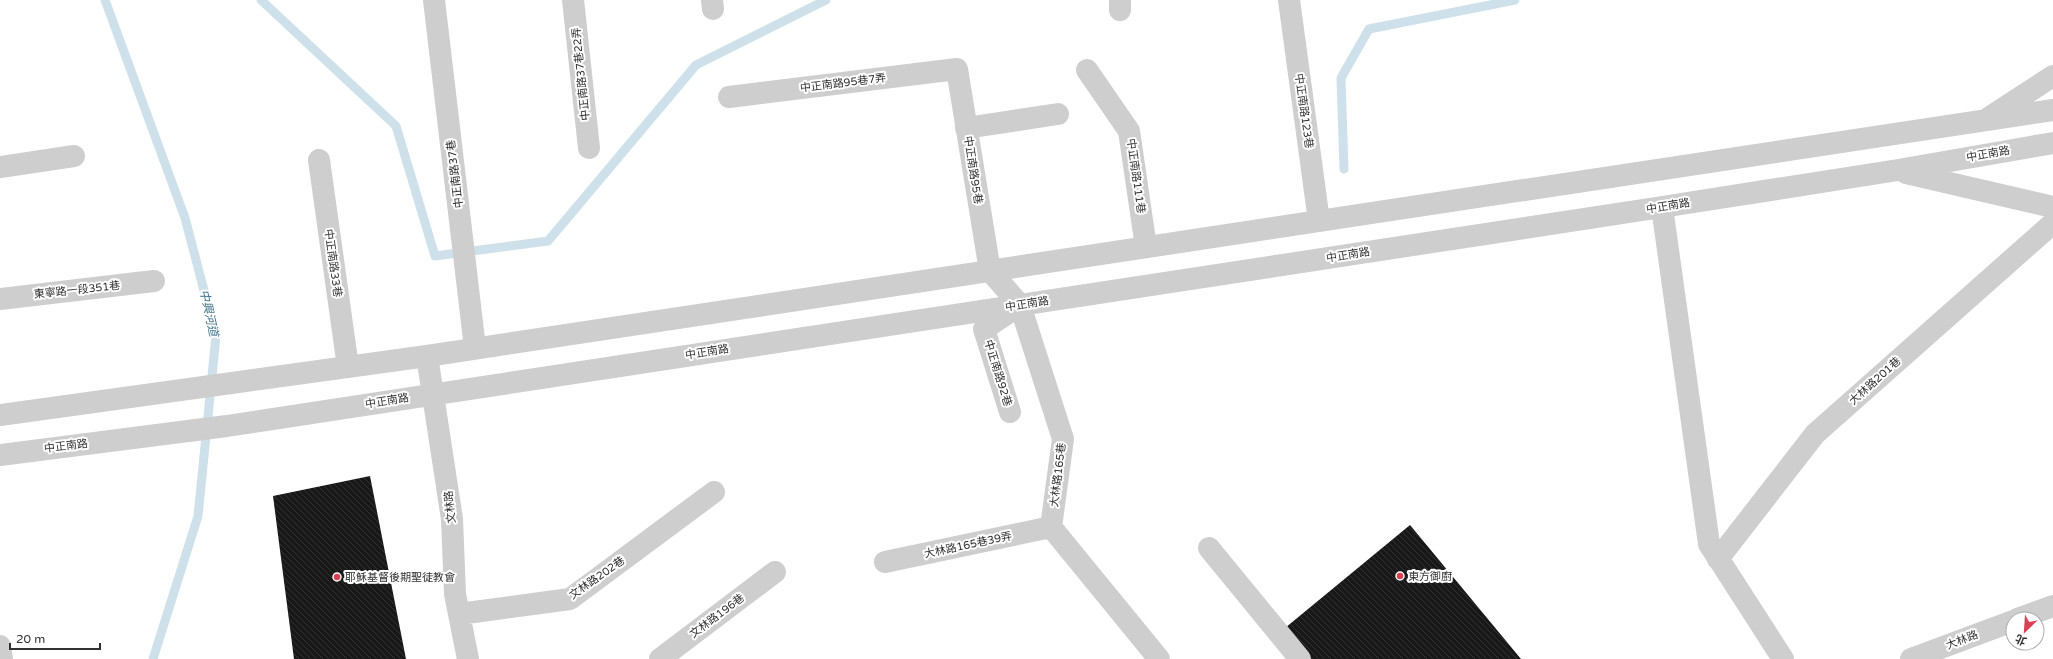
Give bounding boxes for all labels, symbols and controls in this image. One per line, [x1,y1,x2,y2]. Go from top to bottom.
street label: 中正南路37巷22弄 [570,27,592,121]
street label: 中正南路95巷7弄 [799,71,887,95]
street label: 中正南路123巷 [1292,73,1316,149]
street label: 中正南路95巷 [961,135,985,205]
street label: 中正南路111巷 [1124,138,1148,214]
street label: 中正南路37巷 [444,139,466,209]
street label: 中正南路 [1965,144,2011,164]
street label: 中正南路 [1645,196,1691,216]
street label: 中正南路33巷 [322,228,344,298]
street label: 中正南路 [1325,245,1371,265]
street label: 東寧路一段351巷 [33,279,121,301]
water label: 中興河道 [197,288,222,340]
street label: 中正南路 [1004,294,1050,314]
street label: 中正南路92巷 [982,338,1014,408]
street label: 中正南路 [684,342,730,362]
street label: 大林路201巷 [1847,355,1903,407]
street label: 中正南路 [364,391,410,411]
street label: 中正南路 [43,437,89,455]
street label: 大林路165巷 [1048,442,1068,508]
street label: 文林路 [442,490,458,524]
street label: 大林路165巷39弄 [923,529,1013,561]
street label: 文林路202巷 [567,554,627,602]
place label: 東方御廚 [1408,570,1452,583]
place label: 耶穌基督後期聖徒教會 [345,571,455,584]
marker: 東方御廚 [1395,571,1405,581]
marker: 耶穌基督後期聖徒教會 [332,572,342,582]
street label: 文林路196巷 [687,591,747,641]
north arrow [2005,611,2045,651]
scale bar [10,625,100,651]
street label: 大林路 [1944,628,1980,652]
text: 北 [2013,631,2029,648]
text: 20 m [16,632,45,646]

